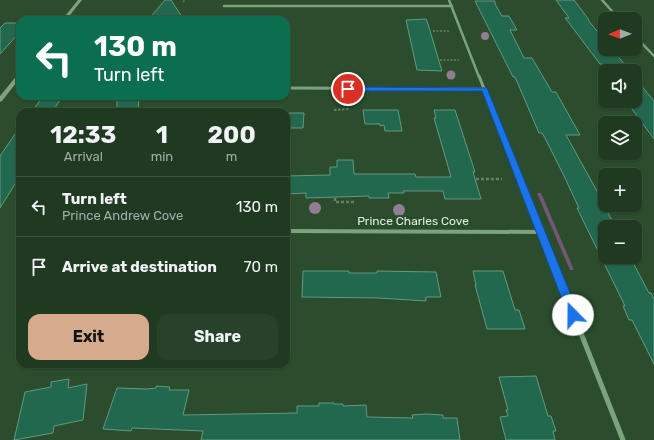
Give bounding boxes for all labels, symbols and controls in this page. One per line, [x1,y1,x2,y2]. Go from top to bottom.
north arrow [598,12,642,56]
map controls [598,12,642,264]
text: 130 m [94,30,177,63]
icon: left [28,32,80,84]
text: Turn left [94,64,164,86]
button: sound [598,64,642,108]
pin [331,72,365,106]
icon: arrive [337,78,359,100]
button: layers [598,116,642,160]
text: 12:33 [50,121,116,149]
text: 1 [156,121,168,149]
text: 200 [207,121,256,149]
text: Arrival [64,149,103,164]
text: min [151,149,173,164]
text: m [226,149,237,164]
button: + [598,168,642,212]
text: Turn left [62,190,127,208]
icon: left [28,196,50,218]
text: 130 m [236,198,278,216]
text: Prince Andrew Cove [62,208,183,223]
street label: Prince Charles Cove [357,214,469,228]
button: − [598,220,642,264]
icon: arrive [28,256,50,278]
text: Arrive at destination [62,258,217,276]
text: 70 m [244,258,278,276]
position arrow [552,294,594,336]
button: Exit [28,314,149,360]
button: Share [157,314,278,360]

